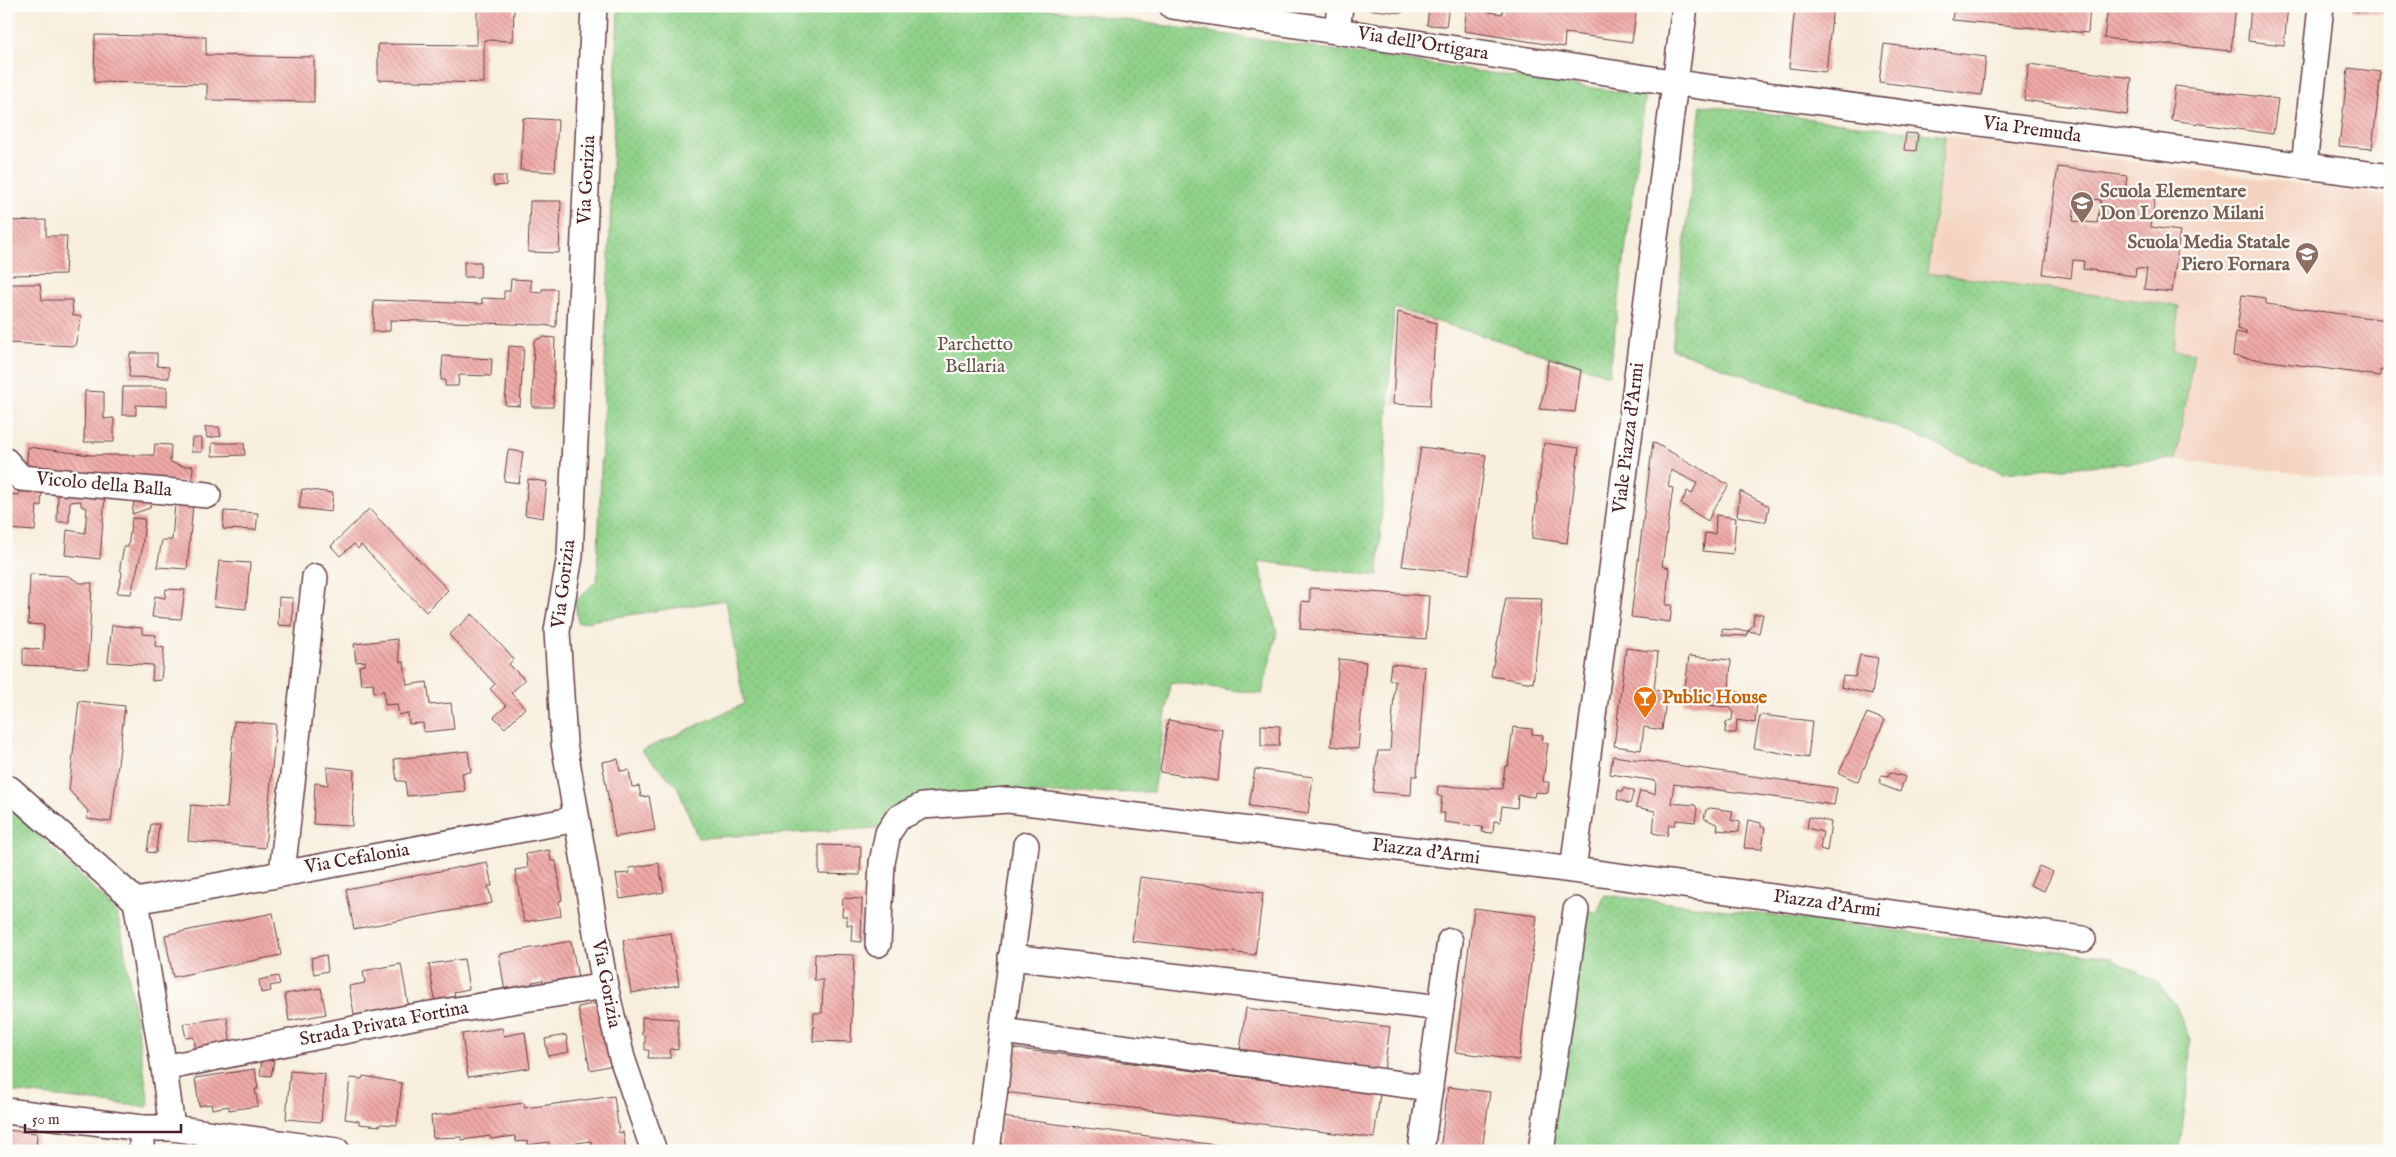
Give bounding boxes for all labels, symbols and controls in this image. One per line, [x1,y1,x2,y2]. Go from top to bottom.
street label: Via dell'Ortigara [1355,22,1491,66]
street label: Via Premuda [1980,111,2084,149]
street label: Via Gorizia [573,134,601,226]
place label: Scuola Elementare Don Lorenzo Milani [2100,180,2264,226]
school or university icon: Scuola Elementare Don Lorenzo Milani [2069,190,2095,224]
place label: Scuola Media Statale Piero Fornara [2128,231,2291,277]
school or university icon: Scuola Media Statale Piero Fornara [2294,241,2320,275]
park label: Parchetto Bellaria [937,333,1013,379]
street label: Viale Piazza d'Armi [1608,361,1650,516]
street label: Vicolo della Balla [34,467,174,503]
street label: Via Gorizia [547,537,581,631]
bar icon: Public House [1632,685,1658,719]
place label: Public House [1662,686,1767,710]
street label: Piazza d'Armi [1371,833,1481,871]
street label: Via Cefalonia [302,838,412,880]
street label: Piazza d'Armi [1772,885,1882,923]
street label: Via Gorizia [586,937,626,1031]
street label: Strada Privata Fortina [298,996,471,1052]
scale bar [25,1102,181,1134]
text: 50 m [32,1110,60,1129]

